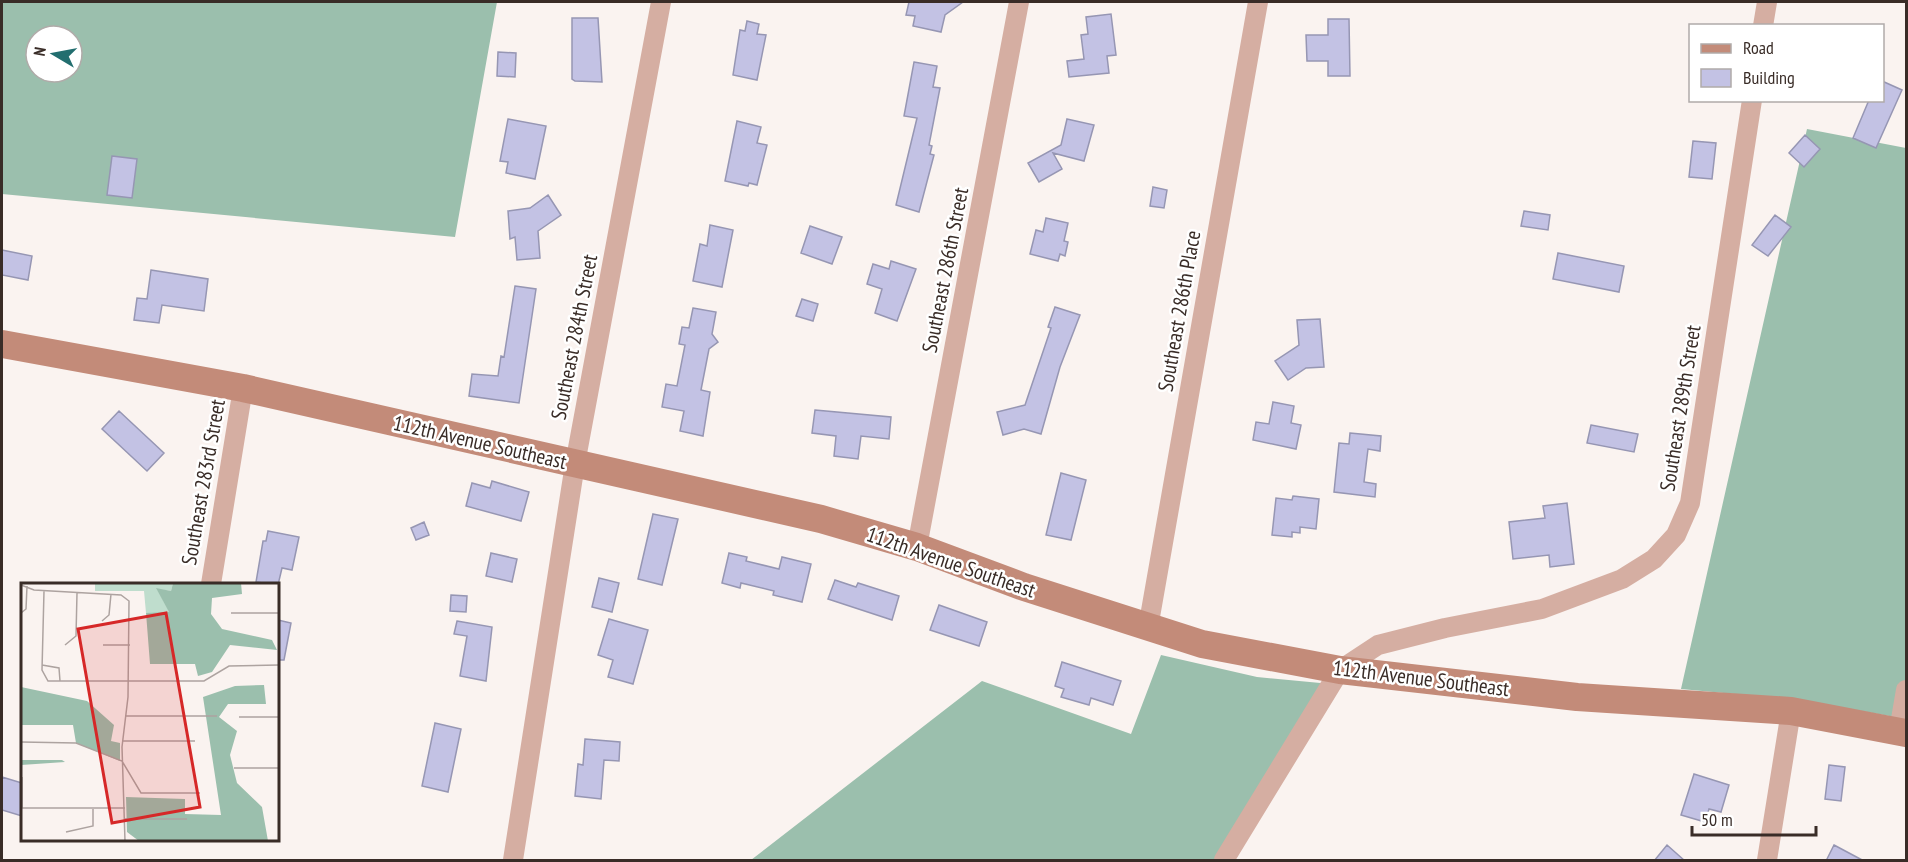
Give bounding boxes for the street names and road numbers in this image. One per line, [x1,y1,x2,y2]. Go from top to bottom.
street label: Southeast 286th Street [916,185,974,355]
street label: Southeast 286th Place [1152,228,1206,394]
street label: Southeast 284th Street [545,252,603,422]
street label: Southeast 289th Street [1654,323,1706,493]
street label: Southeast 283rd Street [175,397,231,567]
street label: 112th Avenue Southeast [391,409,569,475]
street label: 112th Avenue Southeast [863,520,1039,604]
street label: 112th Avenue Southeast [1332,654,1511,702]

